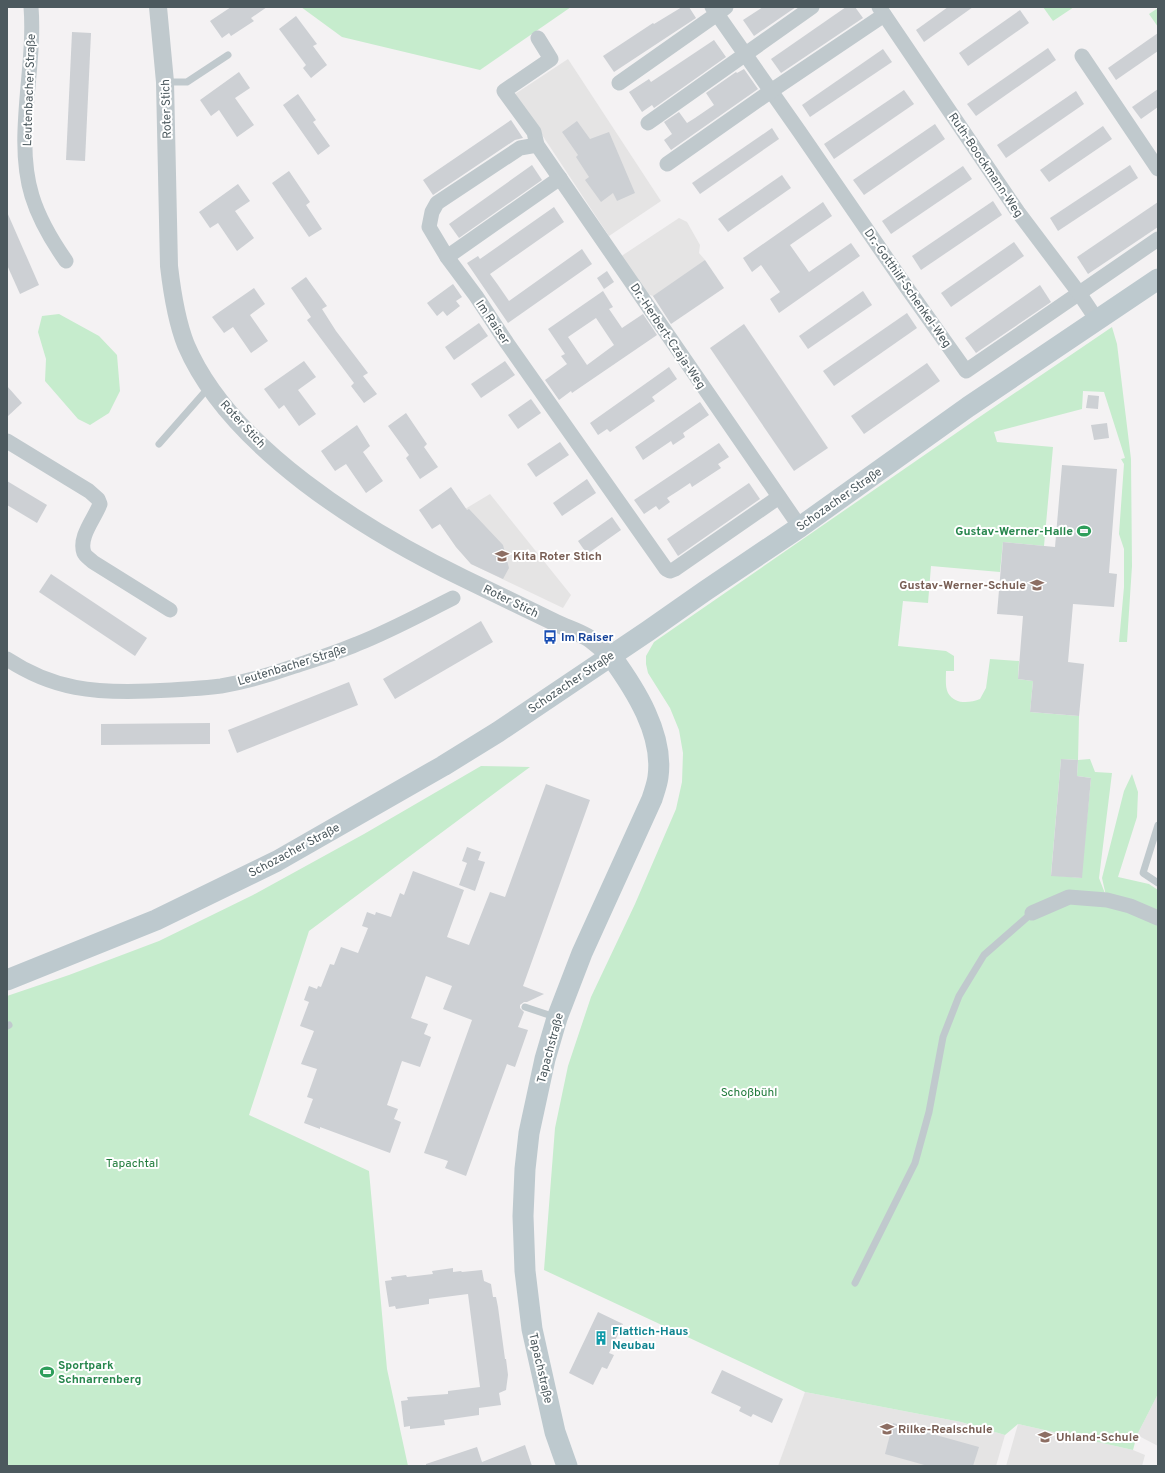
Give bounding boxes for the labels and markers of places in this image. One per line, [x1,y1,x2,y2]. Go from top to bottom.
sports icon: Gustav-Werner-Halle [1076,523,1092,539]
place label: Gustav-Werner-Halle [955,524,1073,540]
school or university icon: Kita Roter Stich [494,548,510,564]
place label: Kita Roter Stich [513,549,602,565]
school or university icon: Gustav-Werner-Schule [1029,577,1045,593]
place label: Gustav-Werner-Schule [899,578,1026,594]
bus stop icon: Im Raiser [542,629,558,645]
place label: Im Raiser [561,630,614,646]
place label: Flattich-Haus Neubau [612,1324,689,1354]
building icon: Flattich-Haus Neubau [593,1330,609,1346]
place label: Sportpark Schnarrenberg [58,1358,141,1388]
sports icon: Sportpark Schnarrenberg [39,1364,55,1380]
school or university icon: Rilke-Realschule [879,1421,895,1437]
place label: Rilke-Realschule [898,1422,993,1438]
school or university icon: Uhland-Schule [1037,1429,1053,1445]
place label: Uhland-Schule [1056,1430,1139,1446]

